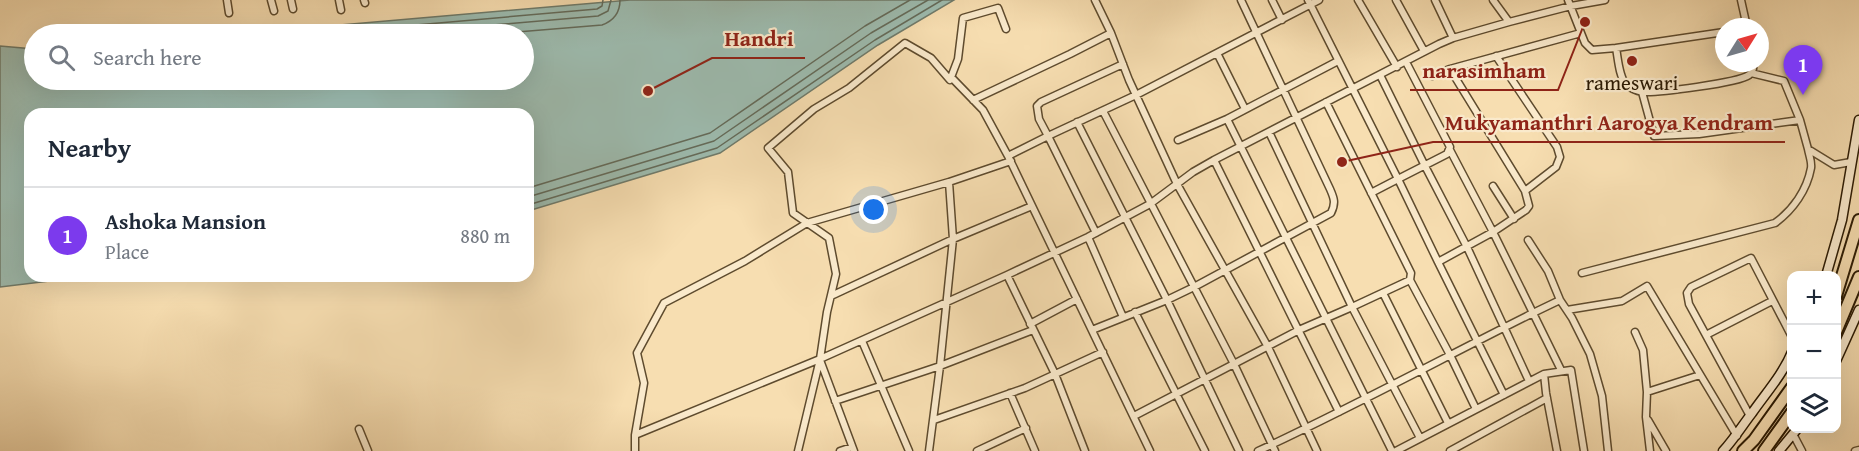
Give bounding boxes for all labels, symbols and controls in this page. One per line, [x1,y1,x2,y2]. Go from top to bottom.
callout: Handri [712,18,805,58]
north arrow [1715,18,1769,72]
text: Handri [724,22,794,54]
search box [24,24,534,90]
icon: search [45,41,78,74]
text: Search here [93,41,202,73]
pin: 1 [1784,46,1822,95]
callout: narasimham [1410,50,1558,90]
text: narasimham [1422,54,1546,86]
marker: rameswari [1625,54,1639,68]
place label: rameswari [1586,67,1678,98]
callout: Mukyamanthri Aarogya Kendram [1433,102,1785,142]
text: Mukyamanthri Aarogya Kendram [1445,106,1773,138]
text: Nearby [48,128,131,167]
your location [859,195,888,224]
text: Ashoka Mansion [105,205,266,237]
text: 1 [62,221,73,250]
text: 880 m [460,221,510,250]
text: Place [105,237,149,266]
map controls [1787,271,1841,433]
button: + [1787,271,1841,325]
button: − [1787,325,1841,379]
button: layers [1787,379,1841,433]

